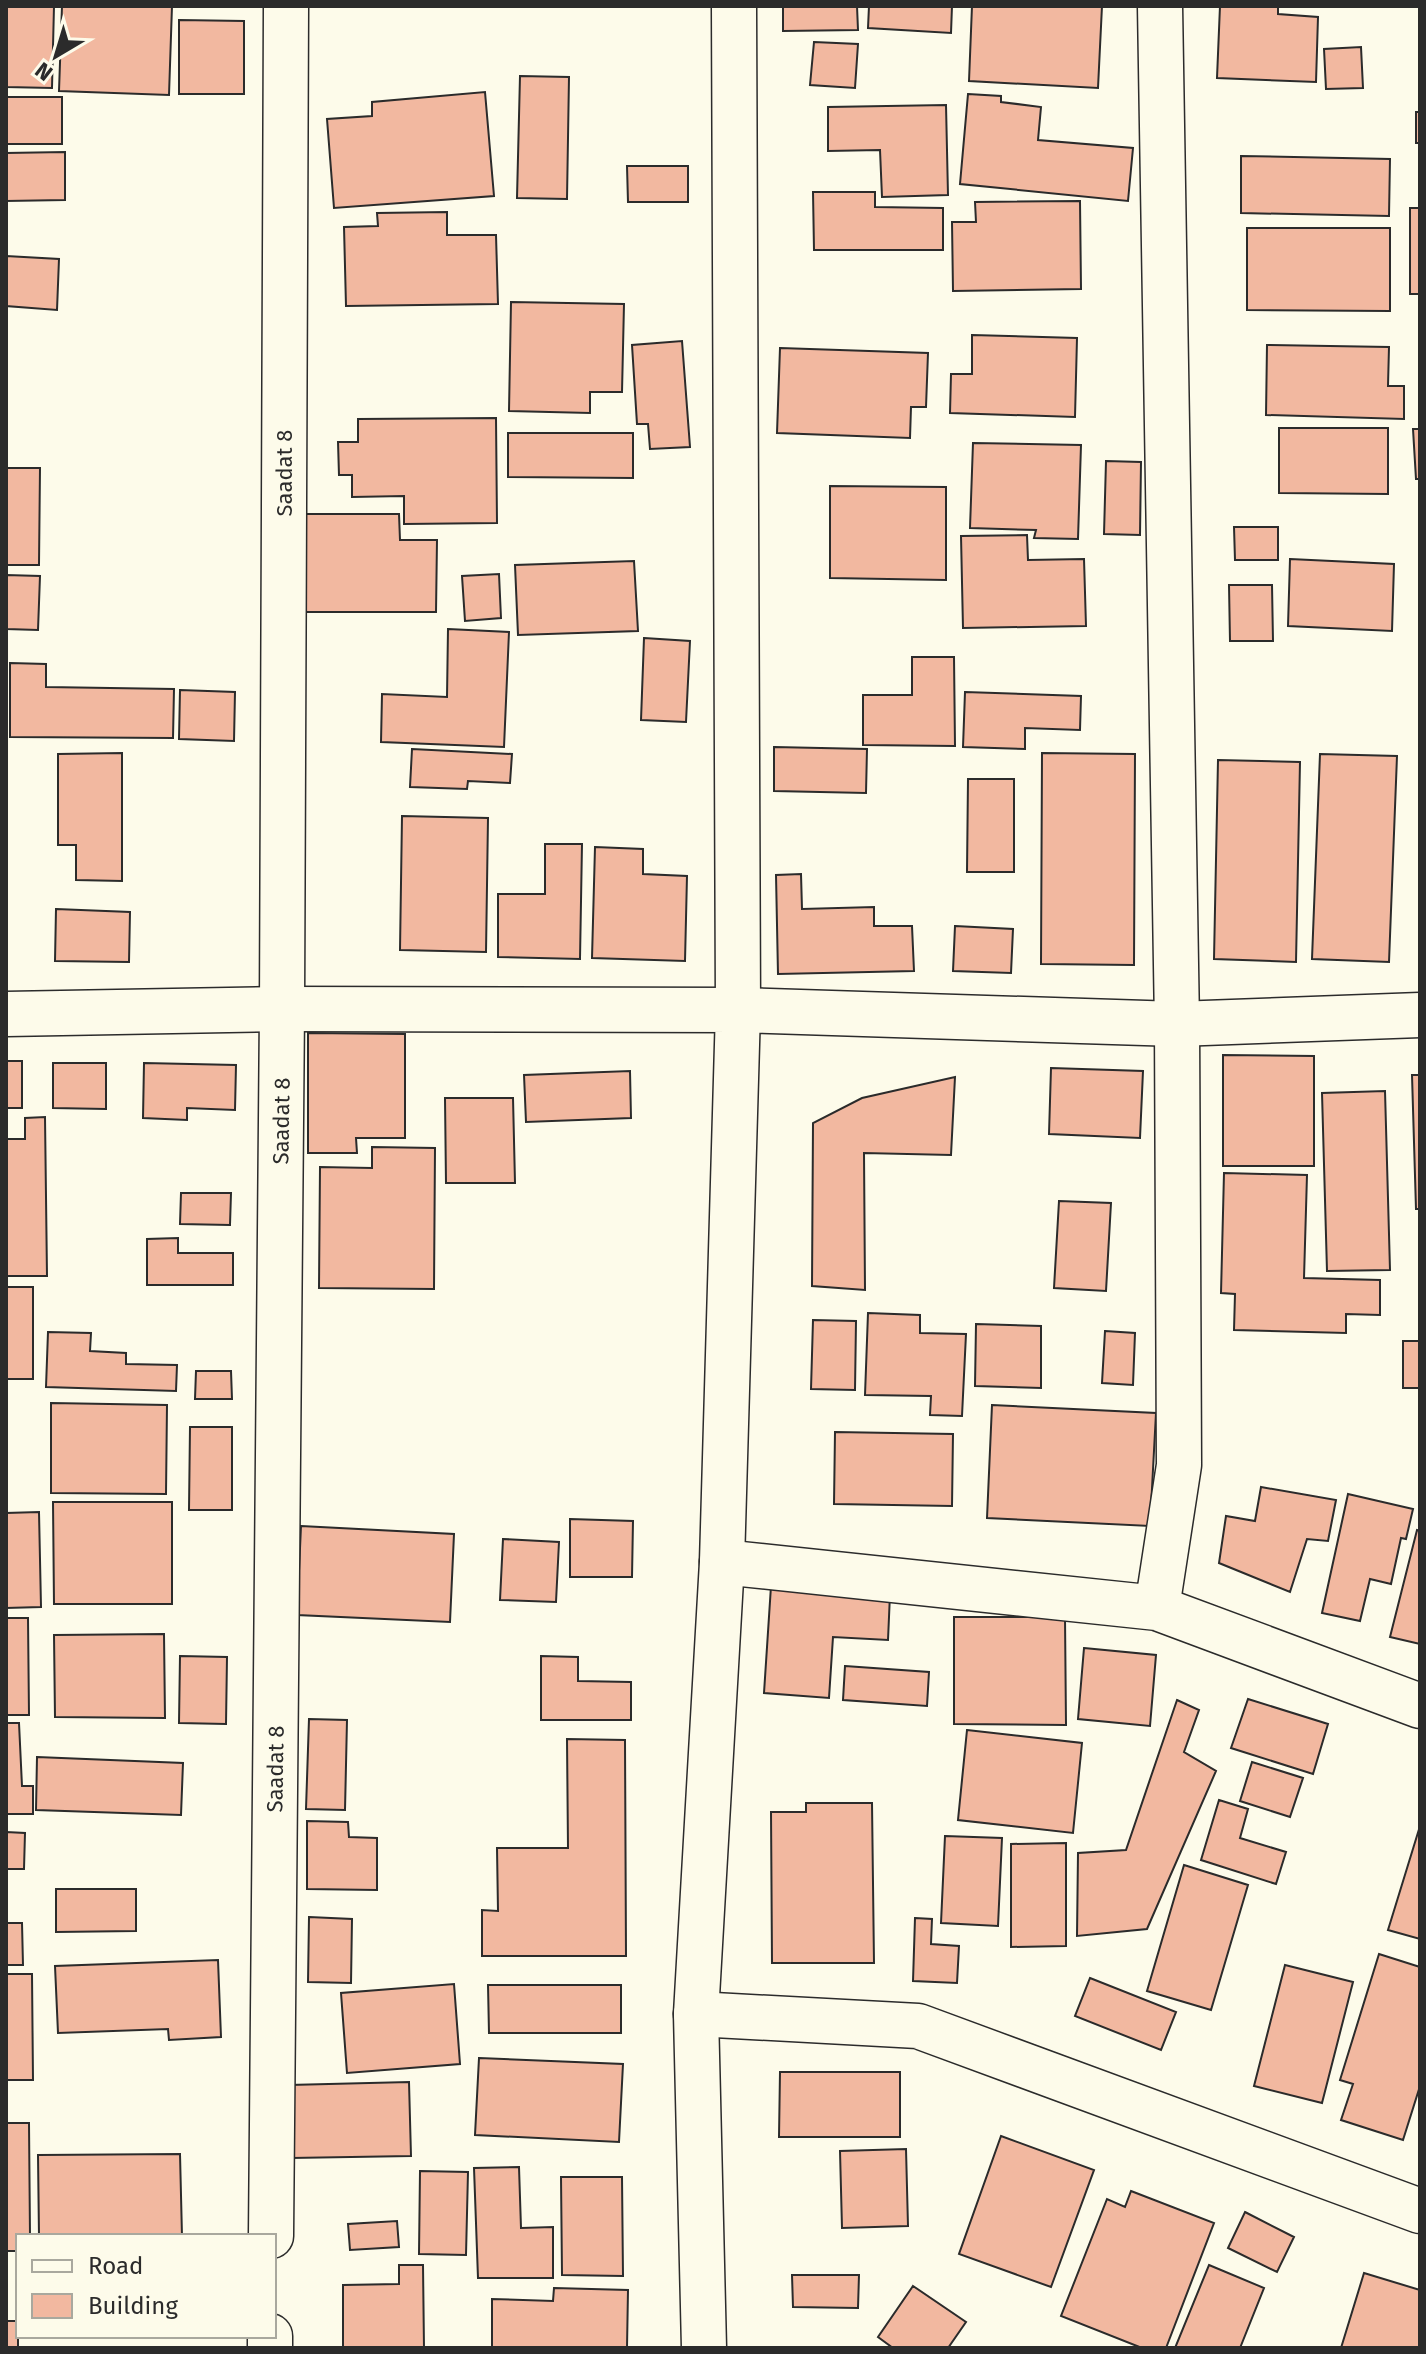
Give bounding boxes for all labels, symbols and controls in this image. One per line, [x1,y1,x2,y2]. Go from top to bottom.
north arrow [16,16,96,96]
text: N [30,56,58,86]
street label: Saadat 8 [271,430,298,516]
street label: Saadat 8 [267,1077,296,1165]
street label: Saadat 8 [261,1725,290,1813]
legend [16,2234,276,2338]
text: Road [88,2252,143,2280]
text: Building [88,2292,178,2320]

